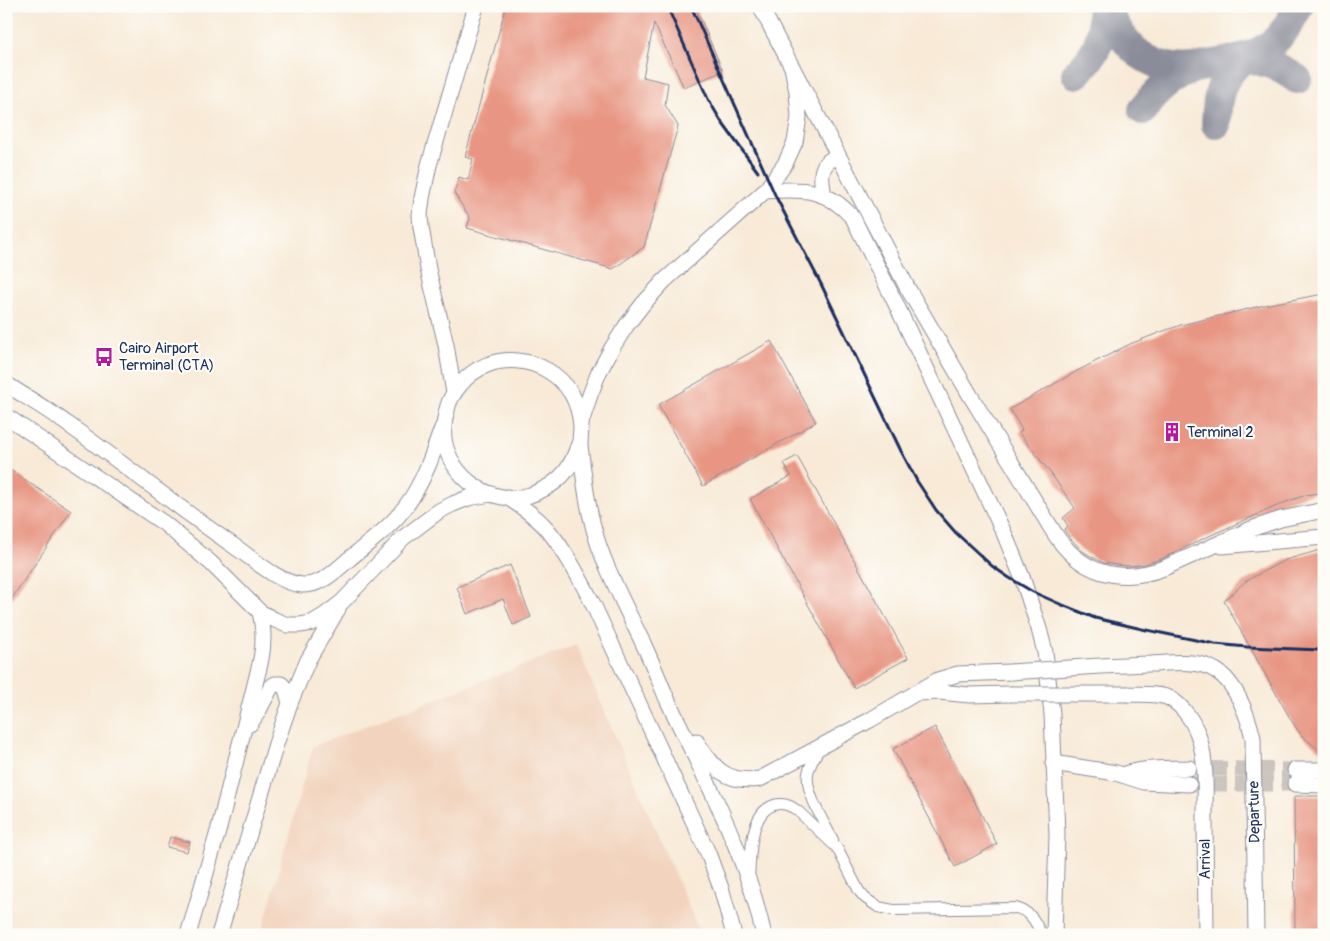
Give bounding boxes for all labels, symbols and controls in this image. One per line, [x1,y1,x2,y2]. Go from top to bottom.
place label: Cairo Airport Terminal (CTA) [119,339,214,375]
bus stop icon: Cairo Airport Terminal (CTA) [93,346,115,368]
building icon: Terminal 2 [1161,421,1183,443]
place label: Terminal 2 [1187,423,1254,442]
street label: Departure [1244,780,1265,843]
street label: Arrival [1196,839,1215,879]

